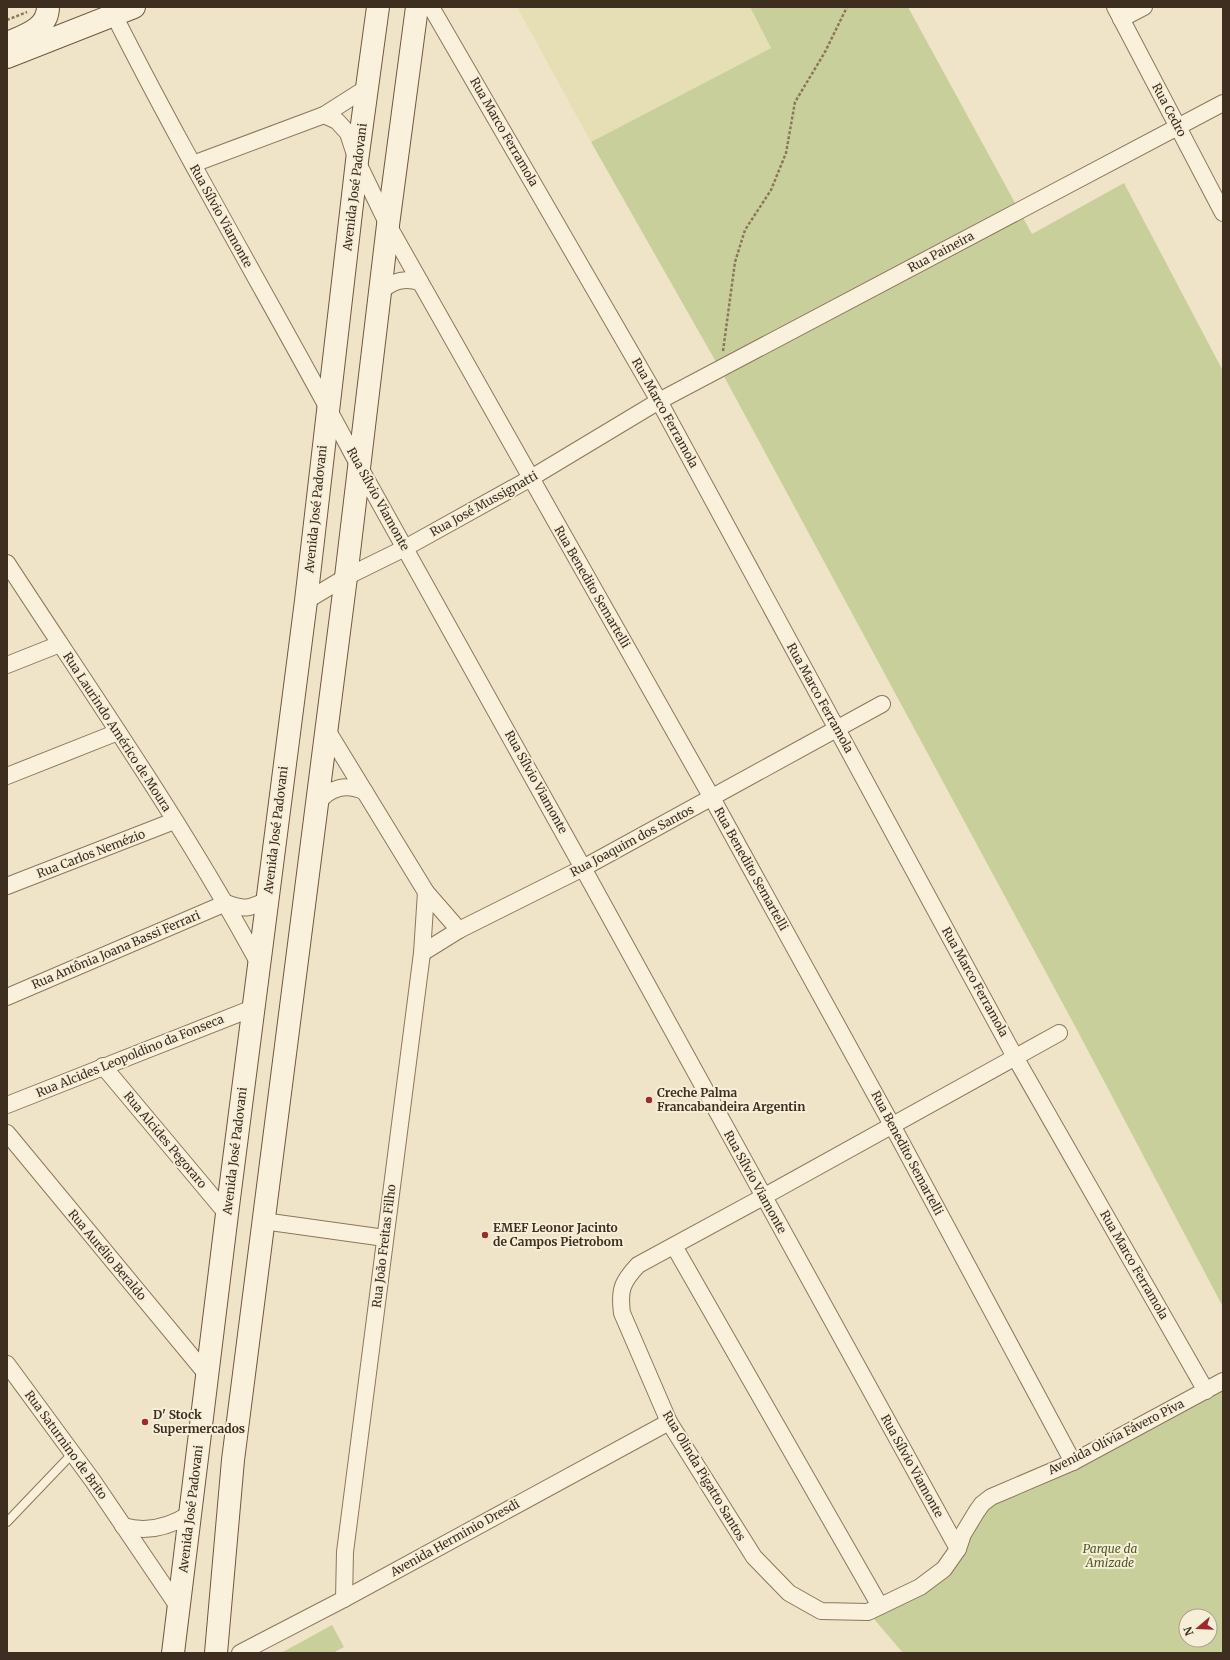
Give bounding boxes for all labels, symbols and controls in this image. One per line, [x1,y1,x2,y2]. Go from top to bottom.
street label: Rua Marco Ferramola [467,75,542,189]
street label: Rua Cedro [1149,80,1190,139]
street label: Avenida José Padovani [339,122,370,253]
street label: Rua Sílvio Viamonte [187,162,256,270]
street label: Rua Paineira [905,228,977,275]
street label: Rua Marco Ferramola [629,355,702,471]
street label: Avenida José Padovani [301,444,330,575]
street label: Rua Sílvio Viamonte [344,445,413,553]
street label: Rua José Mussignatti [427,468,540,539]
street label: Rua Benedito Semartelli [551,523,634,651]
street label: Rua Marco Ferramola [784,640,857,756]
street label: Rua Laurindo Américo de Moura [60,649,175,815]
street label: Rua Sílvio Viamonte [502,728,571,836]
street label: Avenida José Padovani [260,765,291,896]
street label: Rua Joaquim dos Santos [567,802,696,880]
street label: Rua Benedito Semartelli [711,805,792,933]
street label: Rua Carlos Nemézio [35,826,147,881]
street label: Rua Antônia Joana Bassi Ferrari [29,907,202,992]
street label: Rua Marco Ferramola [939,924,1012,1040]
street label: Rua Alcides Leopoldino da Fonseca [34,1011,226,1100]
place label: Creche Palma Francabandeira Argentin [657,1085,805,1114]
street label: Avenida José Padovani [219,1086,250,1217]
street label: Rua Alcides Pegoraro [121,1088,210,1191]
street label: Rua Benedito Semartelli [868,1088,947,1218]
marker: Creche Palma Francabandeira Argentin [644,1095,654,1105]
street label: Rua Sílvio Viamonte [721,1128,790,1236]
street label: Rua João Freitas Filho [368,1183,399,1309]
street label: Rua Aurélio Beraldo [65,1206,150,1303]
street label: Rua Marco Ferramola [1097,1208,1172,1322]
place label: EMEF Leonor Jacinto de Campos Pietrobom [493,1220,623,1249]
marker: EMEF Leonor Jacinto de Campos Pietrobom [480,1230,490,1240]
street label: Rua Saturnino de Brito [22,1387,111,1502]
street label: Avenida Olívia Fávero Piva [1044,1395,1187,1478]
place label: D' Stock Supermercados [153,1407,245,1436]
street label: Rua Olinda Pigatto Santos [660,1408,749,1543]
street label: Rua Sílvio Viamonte [878,1412,947,1520]
marker: D' Stock Supermercados [140,1417,150,1427]
street label: Avenida José Padovani [175,1444,206,1575]
street label: Avenida Herminio Dresdi [387,1496,522,1580]
park label: Parque da Amizade [1083,1541,1137,1570]
north arrow [1178,1608,1218,1648]
text: N [1180,1625,1197,1638]

